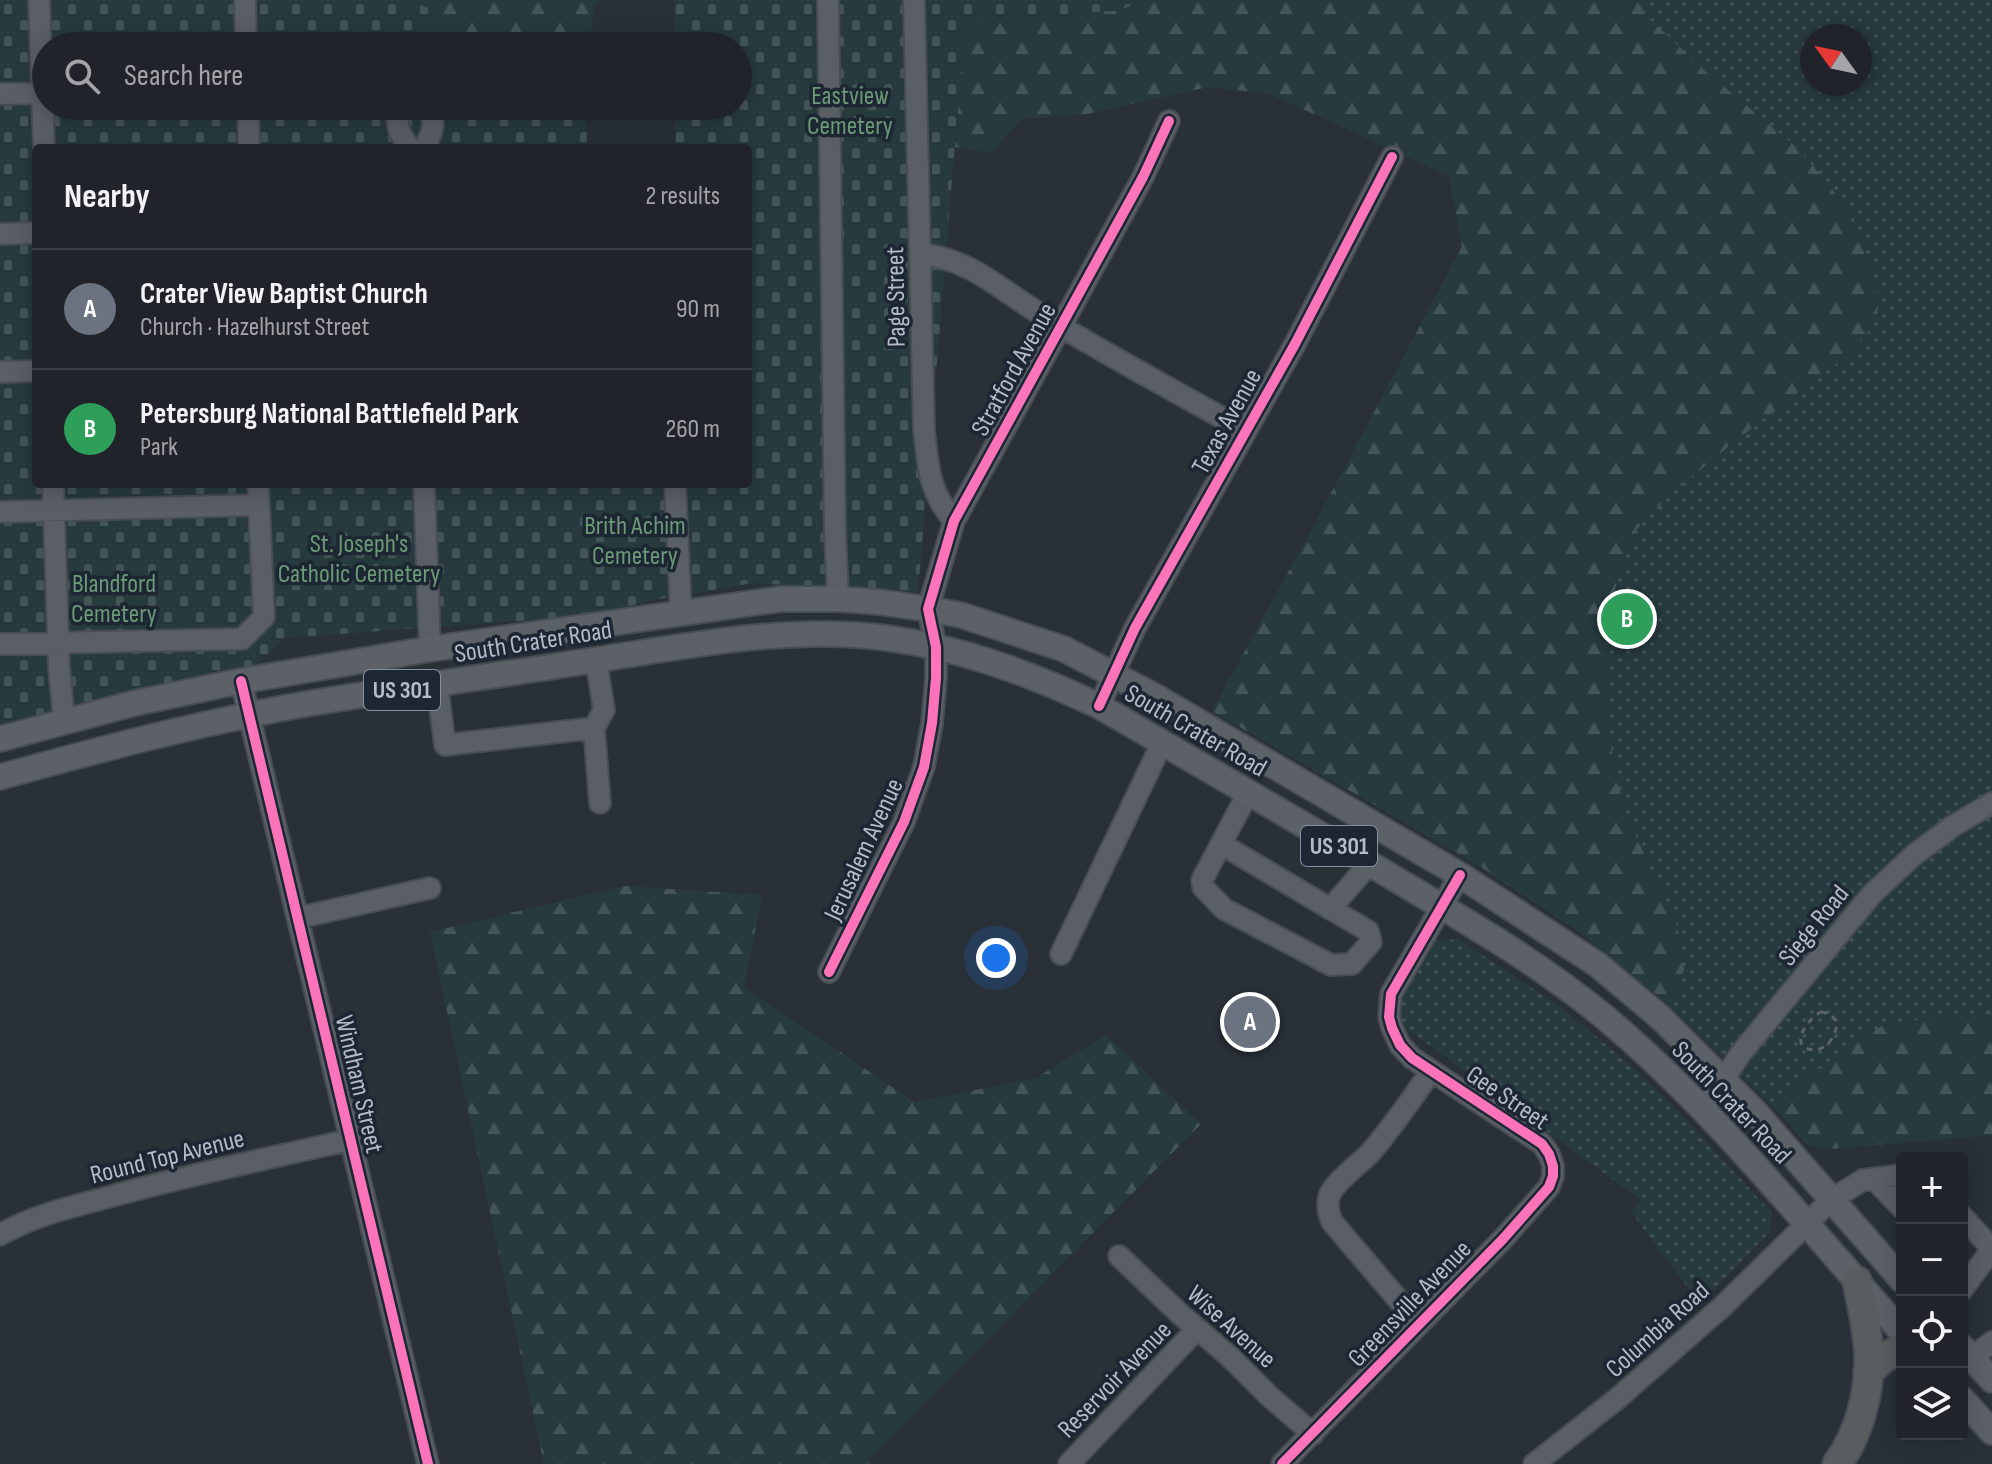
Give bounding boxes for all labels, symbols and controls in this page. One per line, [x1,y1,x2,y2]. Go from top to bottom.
north arrow [1800,24,1872,96]
search box [32,32,752,120]
icon: search [60,54,104,98]
text: Search here [124,58,243,94]
park label: Eastview Cemetery [807,81,893,142]
text: Nearby [64,176,150,217]
text: 2 results [646,181,720,212]
street label: Page Street [880,246,913,347]
text: Crater View Baptist Church [140,276,428,312]
text: A [84,294,96,325]
text: 90 m [676,294,720,325]
street label: Stratford Avenue [965,298,1064,442]
text: Church · Hazelhurst Street [140,312,369,343]
street label: Texas Avenue [1186,364,1269,480]
text: Petersburg National Battlefield Park [140,396,519,432]
text: B [84,414,96,445]
text: 260 m [665,414,720,445]
text: Park [140,432,178,463]
park label: Brith Achim Cemetery [584,511,686,572]
park label: St. Joseph's Catholic Cemetery [278,529,440,590]
park label: Blandford Cemetery [71,569,157,630]
pin: B [1601,589,1653,649]
street label: South Crater Road [452,615,614,670]
road number: US 301 [364,670,440,710]
street label: South Crater Road [1119,678,1272,784]
street label: Jerusalem Avenue [818,774,911,926]
road number: US 301 [1301,826,1377,866]
street label: Siege Road [1772,879,1856,972]
your location [976,938,1016,978]
pin: A [1224,992,1276,1052]
street label: Windham Street [328,1012,389,1156]
street label: South Crater Road [1665,1035,1797,1171]
street label: Gee Street [1460,1059,1554,1137]
street label: Round Top Avenue [87,1123,248,1192]
map controls [1896,1152,1968,1440]
button: + [1896,1152,1968,1224]
button: − [1896,1224,1968,1296]
street label: Greensville Avenue [1342,1234,1478,1374]
street label: Columbia Road [1600,1276,1716,1385]
street label: Wise Avenue [1180,1279,1282,1375]
button: locate [1896,1296,1968,1368]
street label: Reservoir Avenue [1052,1315,1178,1445]
button: layers [1896,1368,1968,1440]

